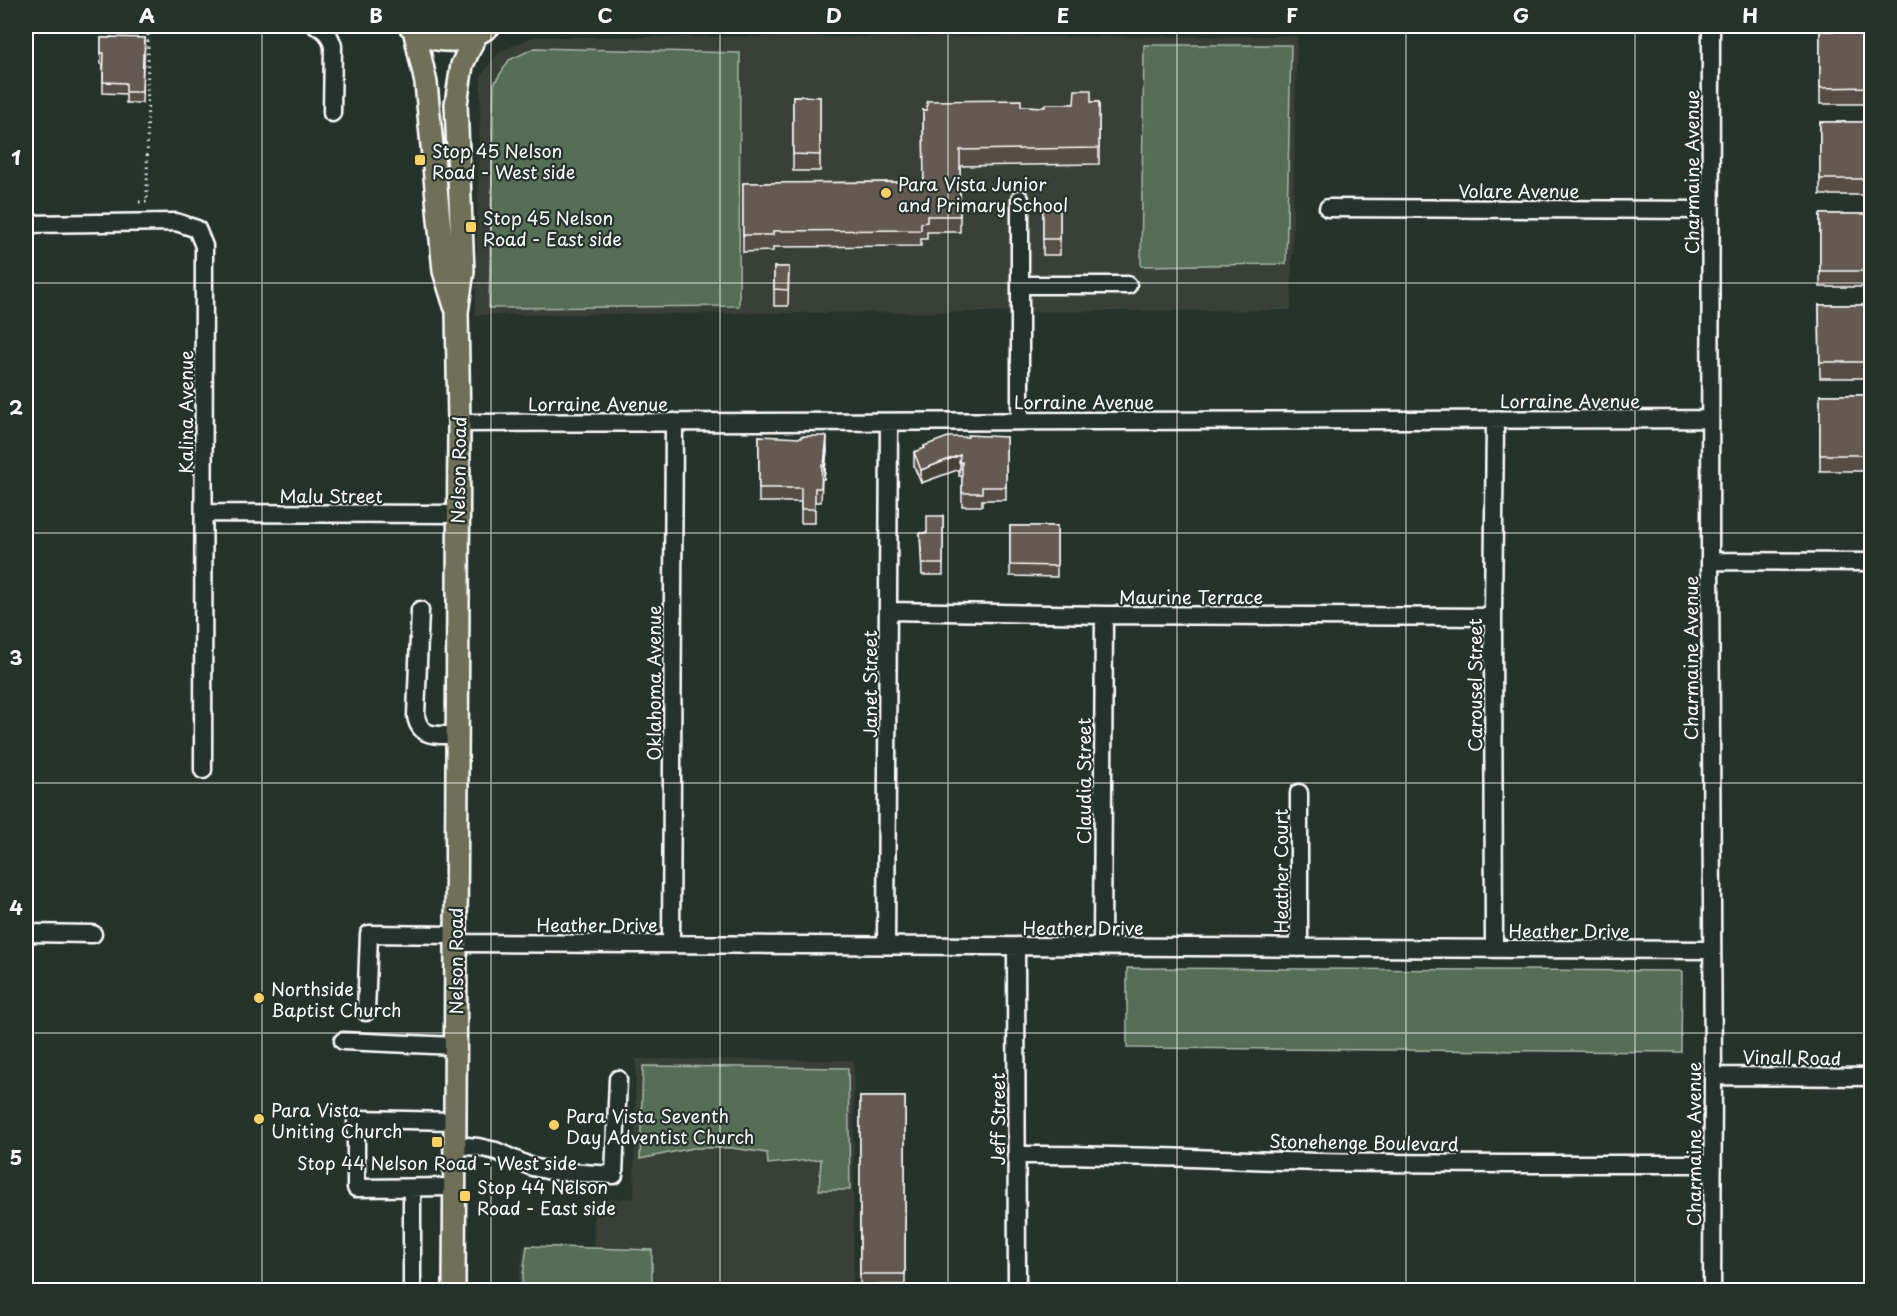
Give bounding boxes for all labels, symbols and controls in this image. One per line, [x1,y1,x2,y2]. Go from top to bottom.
text: A [139,0,155,30]
text: B [369,0,383,30]
text: C [597,0,613,30]
text: D [826,0,842,30]
text: E [1057,0,1069,30]
text: F [1286,0,1298,30]
text: G [1513,0,1529,30]
text: H [1742,0,1758,30]
street label: Charmaine Avenue [1678,90,1705,254]
place label: Stop 45 Nelson Road - West side [432,137,575,185]
text: 1 [11,142,21,172]
marker: Stop 45 Nelson Road - West side [413,153,427,167]
place label: Para Vista Junior and Primary School [898,170,1068,218]
street label: Volare Avenue [1459,177,1580,204]
marker: Para Vista Junior and Primary School [879,186,893,200]
place label: Stop 45 Nelson Road - East side [483,204,622,252]
marker: Stop 45 Nelson Road - East side [464,220,478,234]
street label: Kalina Avenue [172,350,199,474]
street label: Lorraine Avenue [1500,387,1640,414]
street label: Lorraine Avenue [1014,388,1154,415]
street label: Lorraine Avenue [528,390,668,417]
text: 2 [9,392,23,422]
street label: Nelson Road [444,416,472,524]
street label: Malu Street [279,482,383,509]
street label: Charmaine Avenue [1677,576,1704,740]
street label: Maurine Terrace [1119,583,1263,610]
street label: Oklahoma Avenue [640,605,667,761]
street label: Carousel Street [1461,618,1488,752]
street label: Janet Street [856,630,883,738]
text: 3 [9,642,23,672]
street label: Claudia Street [1070,718,1097,844]
street label: Heather Court [1267,809,1294,933]
text: 4 [9,892,23,922]
street label: Nelson Road [442,907,469,1015]
street label: Heather Drive [536,911,658,938]
street label: Heather Drive [1022,914,1144,941]
street label: Heather Drive [1508,917,1630,944]
place label: Northside Baptist Church [271,975,401,1023]
marker: Northside Baptist Church [252,991,266,1005]
street label: Vinall Road [1742,1043,1842,1071]
street label: Charmaine Avenue [1680,1062,1707,1226]
street label: Jeff Street [984,1073,1011,1165]
place label: Para Vista Uniting Church [271,1096,402,1144]
place label: Para Vista Seventh Day Adventist Church [566,1102,754,1150]
marker: Para Vista Uniting Church [252,1112,266,1126]
marker: Para Vista Seventh Day Adventist Church [547,1118,561,1132]
street label: Stonehenge Boulevard [1269,1127,1459,1157]
marker: Stop 44 Nelson Road - West side [430,1135,444,1149]
text: 5 [10,1142,22,1172]
place label: Stop 44 Nelson Road - West side [297,1149,577,1176]
place label: Stop 44 Nelson Road - East side [477,1173,616,1221]
marker: Stop 44 Nelson Road - East side [458,1189,472,1203]

